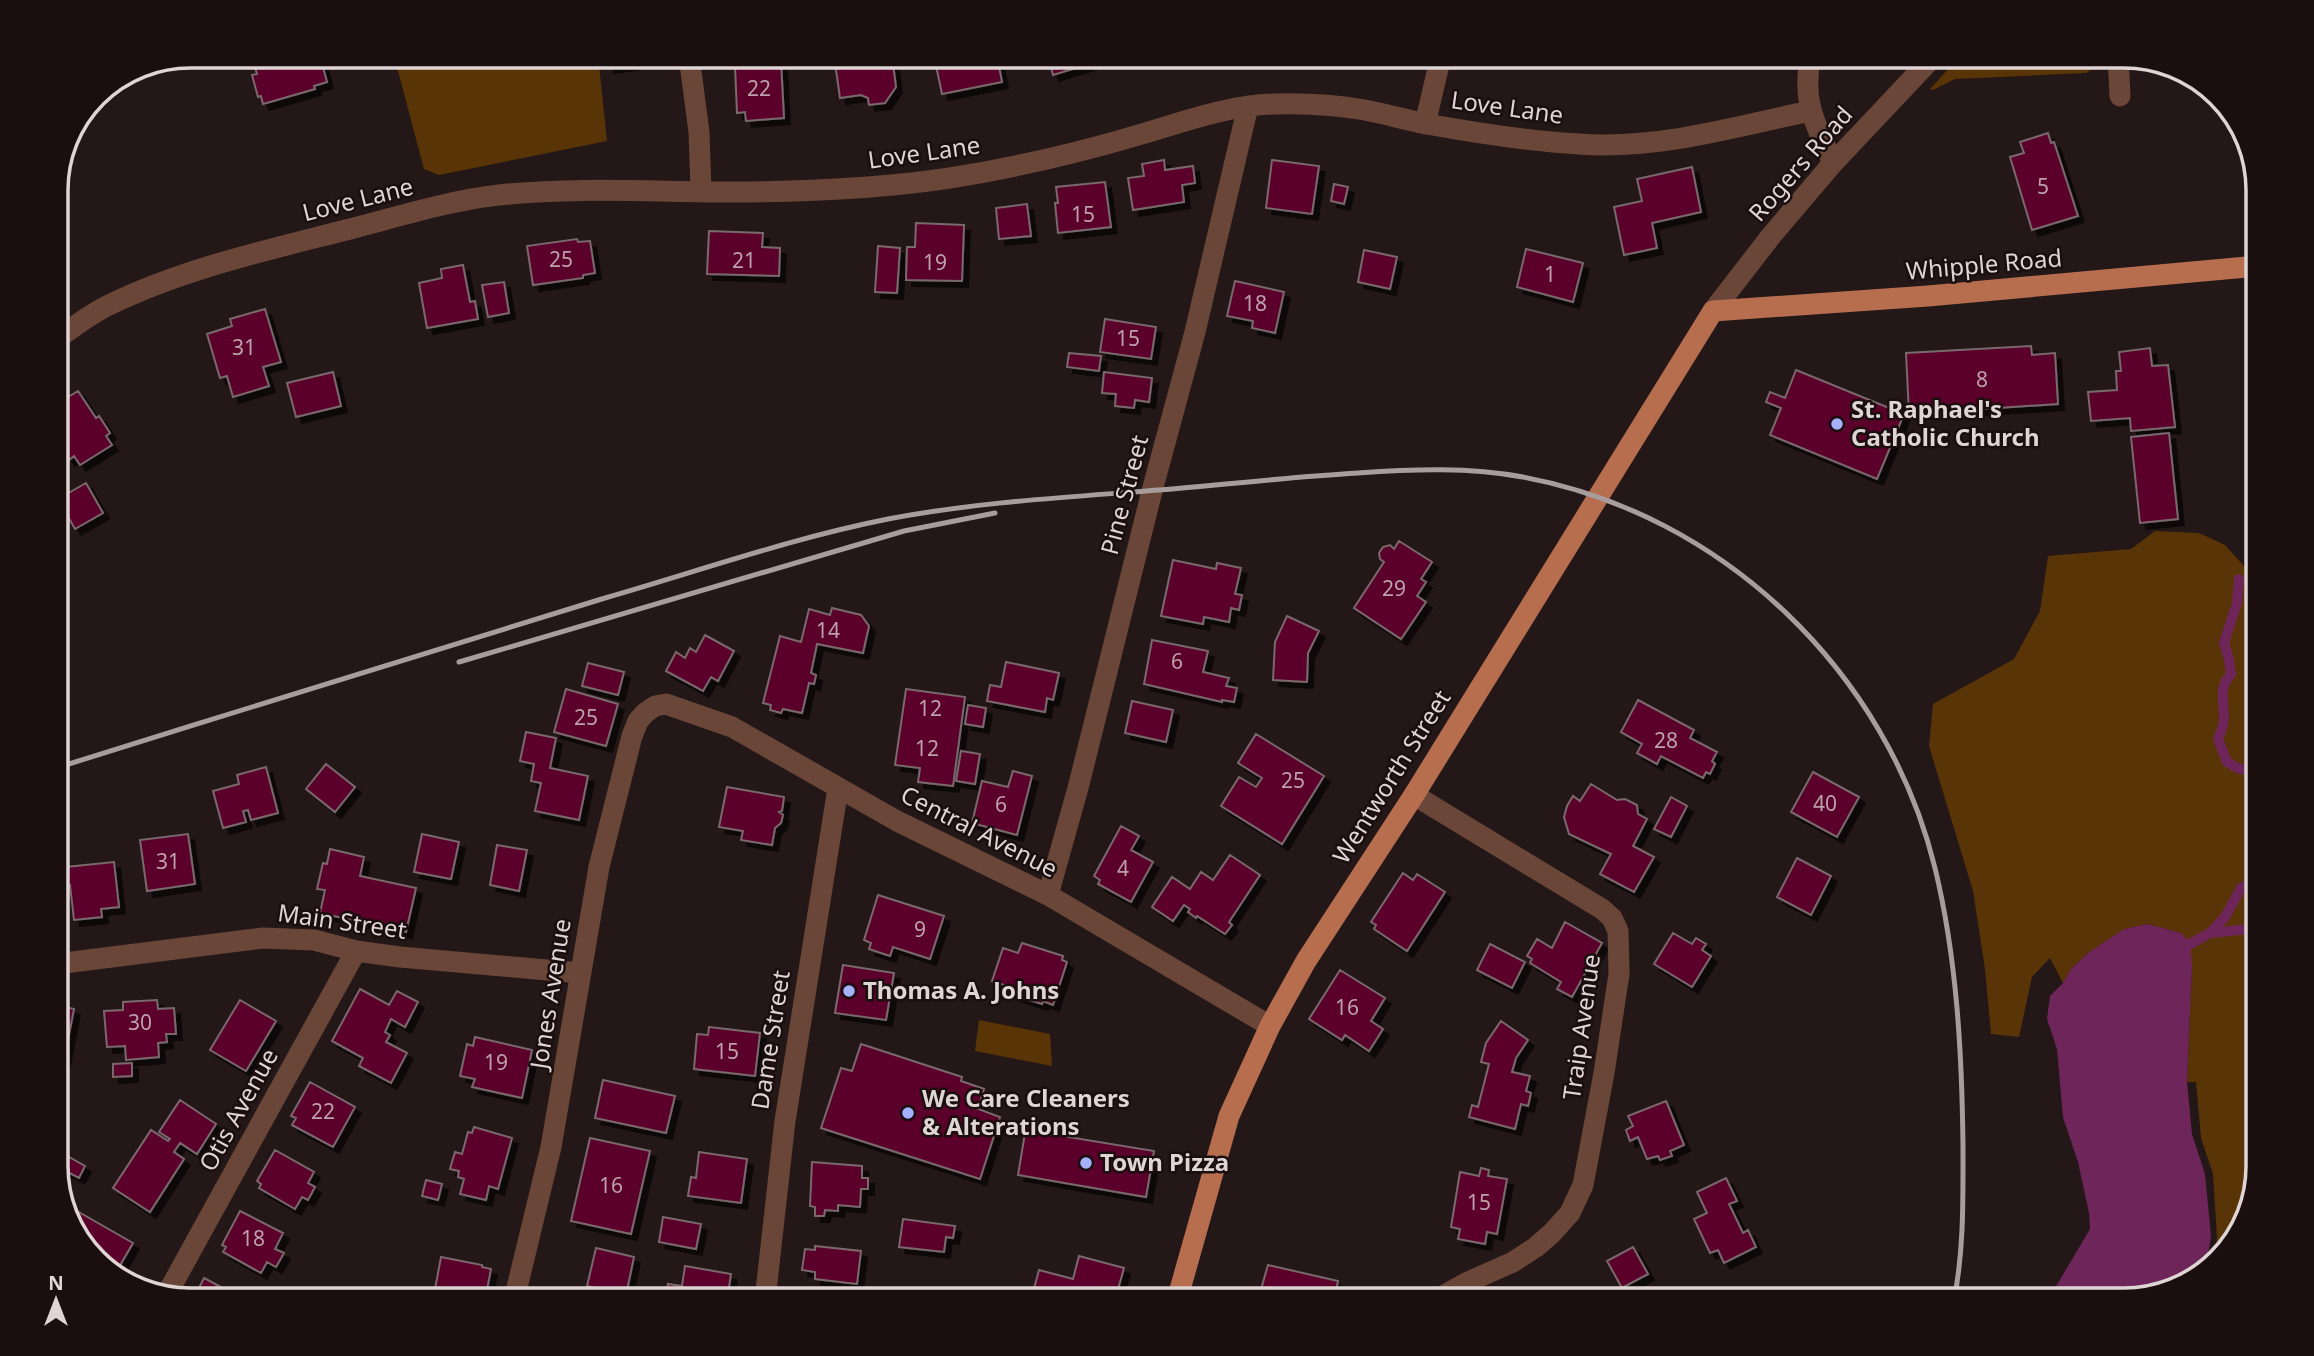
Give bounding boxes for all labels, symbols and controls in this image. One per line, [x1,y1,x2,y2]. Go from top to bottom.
house number: 22 [747,74,771,102]
street label: Love Lane [1449,82,1565,131]
street label: Rogers Road [1740,98,1859,228]
street label: Love Lane [866,127,982,176]
street label: Love Lane [299,169,416,228]
house number: 5 [2037,172,2049,200]
house number: 15 [1071,200,1095,228]
street label: Whipple Road [1904,240,2063,287]
house number: 25 [549,245,573,273]
house number: 21 [732,246,756,274]
house number: 19 [923,248,947,276]
house number: 1 [1544,260,1556,288]
house number: 18 [1243,289,1267,317]
house number: 15 [1116,324,1140,352]
house number: 31 [232,333,256,361]
house number: 8 [1976,365,1988,393]
place label: St. Raphael's Catholic Church [1851,392,2040,453]
marker: St. Raphael's Catholic Church [1829,416,1845,432]
street label: Pine Street [1092,431,1155,558]
house number: 29 [1382,574,1406,602]
house number: 14 [816,616,840,644]
house number: 6 [1171,647,1183,675]
street label: Wentworth Street [1324,683,1458,869]
house number: 12 [918,694,942,722]
house number: 25 [574,703,598,731]
house number: 28 [1654,726,1678,754]
house number: 12 [915,734,939,762]
house number: 25 [1281,766,1305,794]
street label: Central Avenue [896,777,1064,884]
house number: 40 [1813,789,1837,817]
house number: 6 [995,790,1007,818]
house number: 31 [156,847,180,875]
house number: 4 [1117,854,1129,882]
street label: Main Street [276,895,409,946]
house number: 9 [914,915,926,943]
street label: Jones Avenue [521,916,578,1073]
street label: Traip Avenue [1554,952,1607,1102]
street label: Dame Street [742,968,797,1112]
place label: Thomas A. Johns [863,973,1059,1006]
marker: Thomas A. Johns [841,983,857,999]
house number: 16 [1335,993,1359,1021]
house number: 30 [128,1008,152,1036]
house number: 15 [715,1037,739,1065]
street label: Otis Avenue [190,1042,285,1177]
house number: 19 [484,1048,508,1076]
place label: We Care Cleaners & Alterations [922,1081,1130,1142]
house number: 22 [311,1097,335,1125]
marker: We Care Cleaners & Alterations [900,1105,916,1121]
place label: Town Pizza [1100,1145,1229,1178]
marker: Town Pizza [1078,1155,1094,1171]
house number: 16 [599,1171,623,1199]
house number: 15 [1467,1188,1491,1216]
house number: 18 [241,1224,265,1252]
north arrow [21,1265,91,1335]
text: N [48,1270,64,1296]

